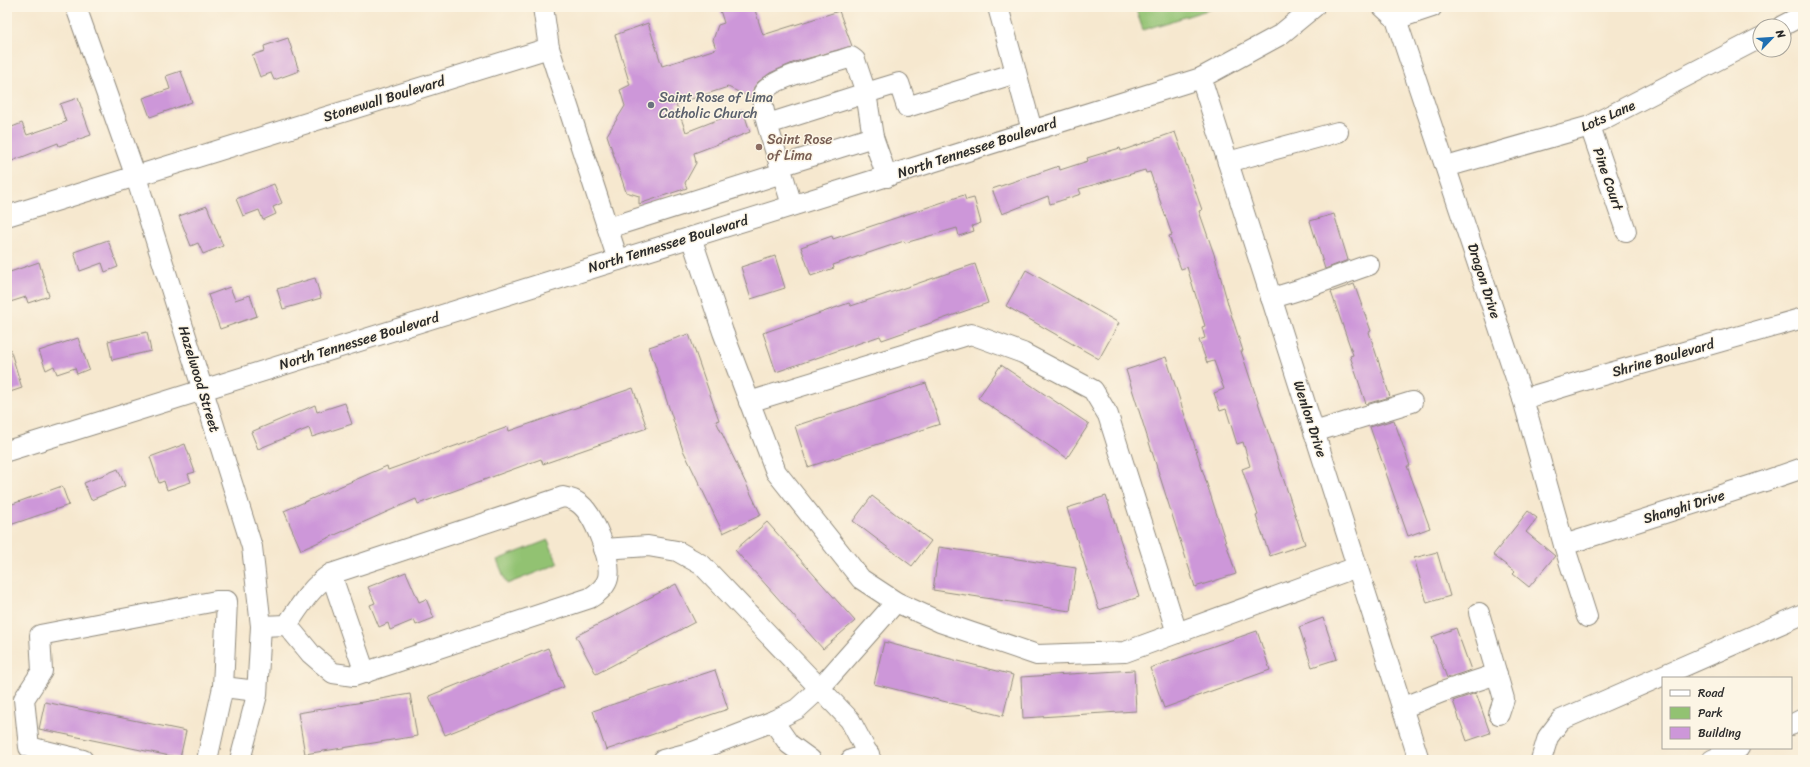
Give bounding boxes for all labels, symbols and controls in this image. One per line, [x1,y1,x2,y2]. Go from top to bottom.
north arrow [1752,18,1792,58]
text: N [1770,26,1791,42]
street label: Stonewall Boulevard [320,68,449,129]
place label: Saint Rose of Lima Catholic Church [659,85,773,126]
street label: Lots Lane [1577,93,1640,139]
marker: Saint Rose of Lima Catholic Church [646,100,656,110]
street label: North Tennessee Boulevard [894,110,1061,186]
place label: Saint Rose of Lima [767,127,832,168]
marker: Saint Rose of Lima [754,142,764,152]
street label: Pine Court [1586,144,1631,215]
street label: North Tennessee Boulevard [585,207,753,280]
street label: Dragon Drive [1460,240,1508,322]
street label: North Tennessee Boulevard [276,304,444,377]
street label: Hazelwood Street [171,323,227,435]
street label: Shrine Boulevard [1609,331,1719,385]
street label: Wenlon Drive [1286,377,1334,461]
street label: Shanghi Drive [1640,483,1728,531]
legend [1662,677,1792,749]
text: Road [1698,682,1725,704]
text: Park [1698,702,1723,724]
text: Building [1698,722,1741,744]

